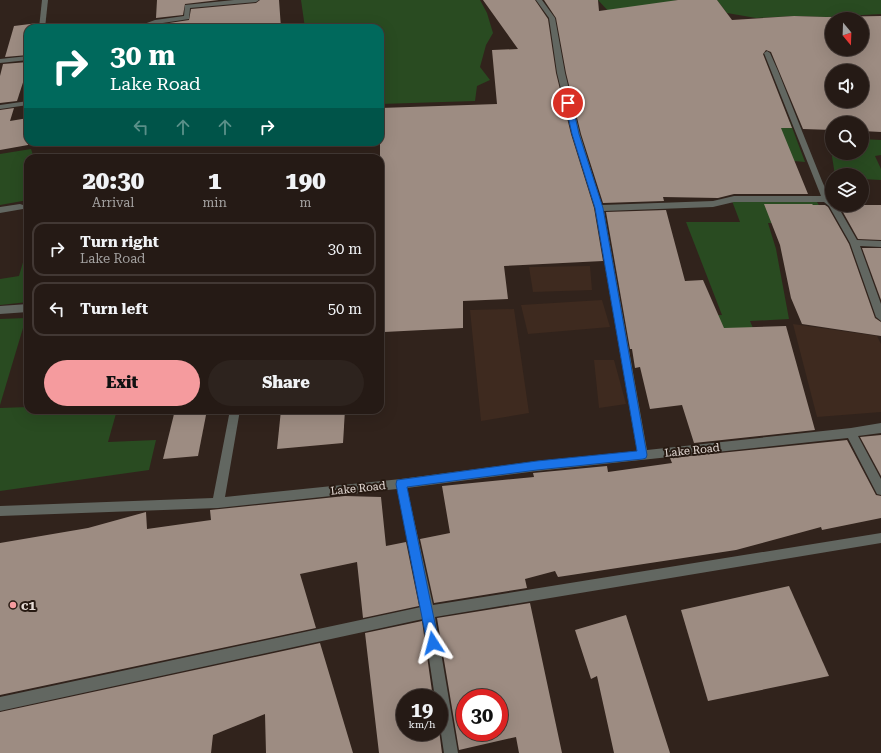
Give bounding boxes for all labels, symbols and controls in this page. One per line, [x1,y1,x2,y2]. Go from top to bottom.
north arrow [825,12,869,56]
map controls [825,12,869,212]
text: 30 m [110,39,175,72]
icon: right [44,40,96,92]
button: sound [825,64,869,108]
text: Lake Road [110,73,201,94]
pin [551,86,585,120]
icon: arrive [557,92,579,114]
icon: left [130,116,152,138]
icon: ahead [172,116,194,138]
icon: ahead [214,116,236,138]
icon: right [256,116,278,138]
button: search [825,116,869,160]
text: 20:30 [82,167,144,195]
text: 1 [208,167,221,195]
text: 190 [285,167,326,195]
button: layers [825,168,869,212]
text: Arrival [92,195,134,210]
text: min [202,195,227,210]
text: m [299,195,311,210]
text: Turn right [80,233,159,251]
icon: right [46,238,68,260]
text: 30 m [328,240,362,258]
text: Lake Road [80,251,145,266]
icon: left [46,298,68,320]
text: Turn left [80,300,148,318]
text: 50 m [328,300,362,318]
button: Exit [44,360,200,406]
button: Share [208,360,364,406]
street label: Lake Road [664,441,720,460]
street label: Lake Road [330,479,386,498]
place label: c1 [21,598,36,613]
marker: c1 [8,600,18,610]
position arrow [412,622,454,664]
speed limit sign: 30 [456,689,508,741]
text: 19 [411,698,433,722]
text: km/h [409,719,435,730]

